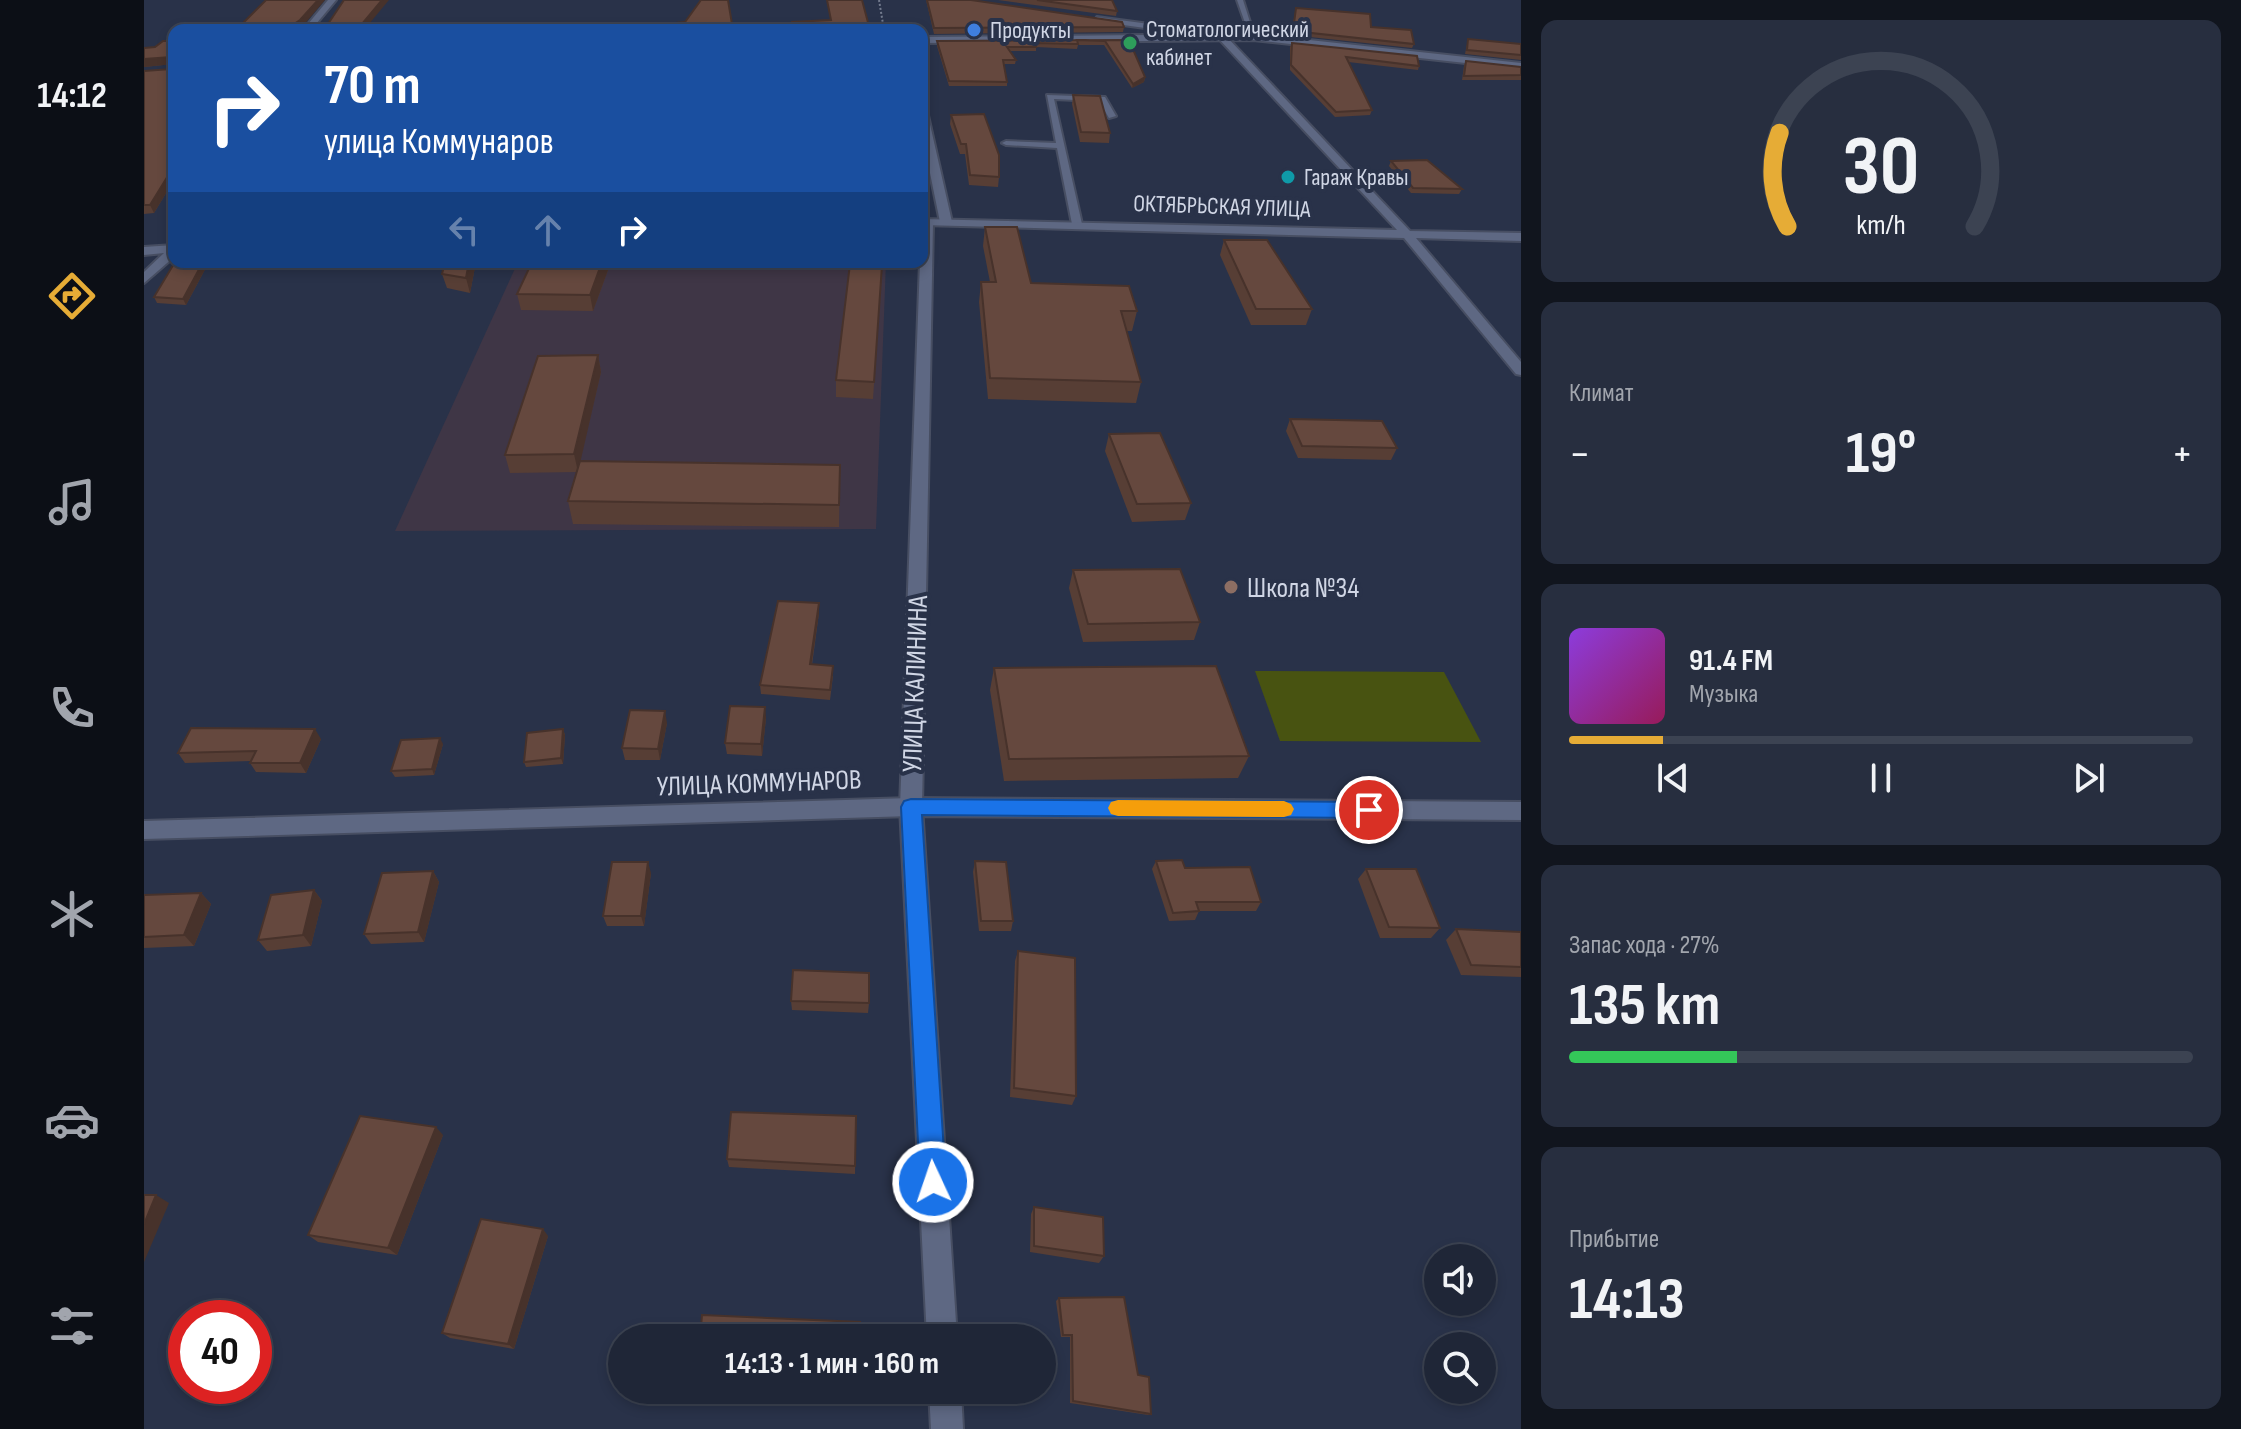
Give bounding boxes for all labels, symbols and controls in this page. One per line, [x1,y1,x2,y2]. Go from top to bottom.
place label: Стоматологический кабинет [1146,15,1309,72]
place label: Продукты [990,16,1071,45]
marker: Продукты [965,21,983,39]
marker: Стоматологический кабинет [1121,34,1139,52]
text: 70 m [324,53,421,120]
icon: right [192,56,296,160]
text: 14:12 [37,75,107,118]
text: 30 [1843,117,1919,217]
text: улица Коммунаров [324,121,554,164]
place label: Гараж Кравы [1304,163,1409,192]
marker: Гараж Кравы [1279,168,1297,186]
street label: ОКТЯБРЬСКАЯ УЛИЦА [1133,189,1312,224]
icon: left [442,208,486,252]
icon: ahead [526,208,570,252]
icon: right [610,208,654,252]
text: km/h [1856,208,1906,243]
icon: directions [44,268,100,324]
text: Климат [1569,378,1633,409]
text: 19° [1846,418,1916,490]
text: − [1569,428,1591,481]
text: + [2171,428,2193,481]
icon: music [44,474,100,530]
place label: Школа №34 [1247,572,1359,605]
marker: Школа №34 [1222,578,1240,596]
street label: УЛИЦА КАЛИНИНА [896,594,935,773]
text: 91.4 FM [1689,643,1773,679]
text: Музыка [1689,679,1758,710]
icon: phone [44,680,100,736]
icon: previous [1651,756,1695,800]
icon: pause [1859,756,1903,800]
icon: next [2067,756,2111,800]
street label: УЛИЦА КОММУНАРОВ [656,763,862,804]
pin [1335,776,1403,844]
icon: arrive [1347,788,1391,832]
icon: climate [44,886,100,942]
text: Запас хода · 27% [1569,930,1720,961]
text: 135 km [1569,970,1720,1042]
icon: car [44,1092,100,1148]
position arrow [891,1140,975,1224]
text: Прибытие [1569,1224,1659,1255]
map controls [1424,1244,1496,1404]
button: sound [1424,1244,1496,1316]
text: 14:13 [1569,1264,1685,1336]
icon: filters [44,1298,100,1354]
speed limit sign: 40 [168,1300,272,1404]
button: search [1424,1332,1496,1404]
text: 14:13 · 1 мин · 160 m [725,1346,939,1382]

